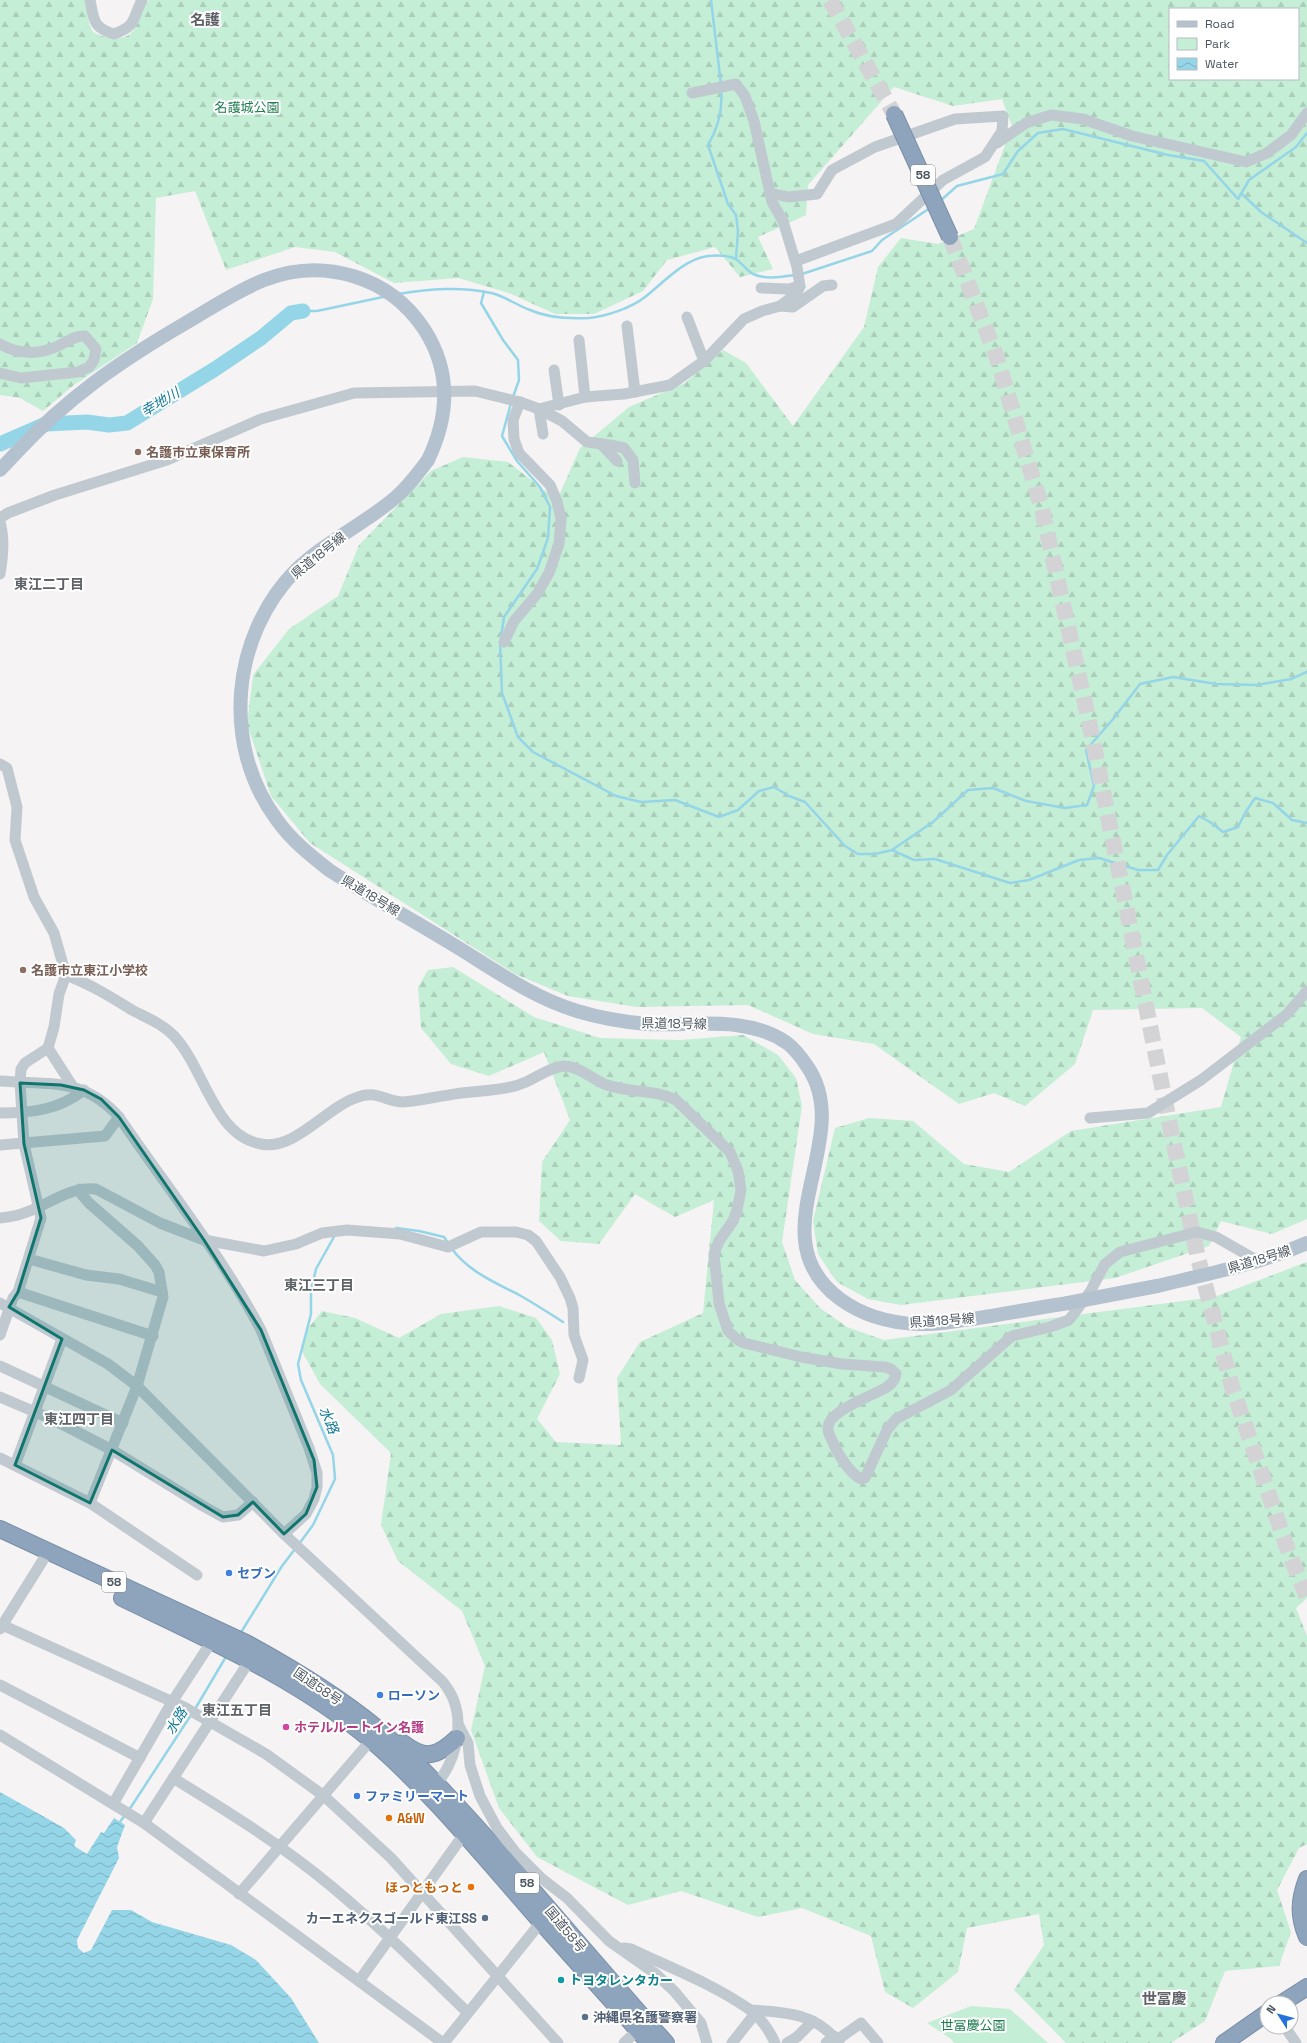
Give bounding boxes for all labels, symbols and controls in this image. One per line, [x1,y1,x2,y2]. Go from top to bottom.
legend [1169,8,1299,80]
district label: 名護 [190,10,220,29]
text: Road [1205,16,1234,32]
text: Park [1205,36,1230,52]
text: Water [1205,56,1239,72]
park label: 名護城公園 [214,99,280,116]
road number: 58 [911,165,935,185]
water label: 幸地川 [137,382,184,421]
place label: 名護市立東保育所 [146,444,250,461]
marker: 名護市立東保育所 [133,447,143,457]
street label: 県道18号線 [287,528,349,583]
district label: 東江二丁目 [14,575,84,593]
street label: 県道18号線 [338,871,403,920]
place label: 名護市立東江小学校 [31,962,148,979]
marker: 名護市立東江小学校 [18,965,28,975]
street label: 県道18号線 [641,1014,707,1033]
street label: 県道18号線 [1225,1242,1293,1277]
district label: 東江三丁目 [284,1276,354,1294]
street label: 県道18号線 [909,1310,975,1331]
water label: 水路 [315,1404,343,1437]
district label: 東江四丁目 [44,1410,114,1428]
place label: セブン [237,1565,276,1582]
marker: セブン [224,1568,234,1578]
road number: 58 [102,1572,126,1592]
street label: 国道58号 [290,1664,345,1709]
place label: ローソン [388,1687,440,1704]
marker: ローソン [375,1690,385,1700]
district label: 東江五丁目 [202,1701,272,1719]
water label: 水路 [161,1704,192,1738]
place label: ホテルルートイン名護 [294,1719,424,1736]
marker: ホテルルートイン名護 [281,1722,291,1732]
place label: ファミリーマート [365,1788,469,1805]
marker: ファミリーマート [352,1791,362,1801]
place label: A&W [397,1810,425,1827]
marker: A&W [384,1813,394,1823]
road number: 58 [515,1873,539,1893]
place label: ほっともっと [385,1879,463,1896]
marker: ほっともっと [466,1882,476,1892]
street label: 国道58号 [541,1903,590,1956]
place label: カーエネクスゴールド東江SS [306,1910,477,1927]
marker: カーエネクスゴールド東江SS [480,1913,490,1923]
place label: トヨタレンタカー [569,1972,673,1989]
marker: トヨタレンタカー [556,1975,566,1985]
district label: 世冨慶 [1141,1989,1187,2008]
north arrow [1259,1995,1299,2035]
text: N [1263,2002,1279,2016]
place label: 沖縄県名護警察署 [593,2009,697,2026]
marker: 沖縄県名護警察署 [580,2012,590,2022]
park label: 世冨慶公園 [940,2017,1006,2034]

